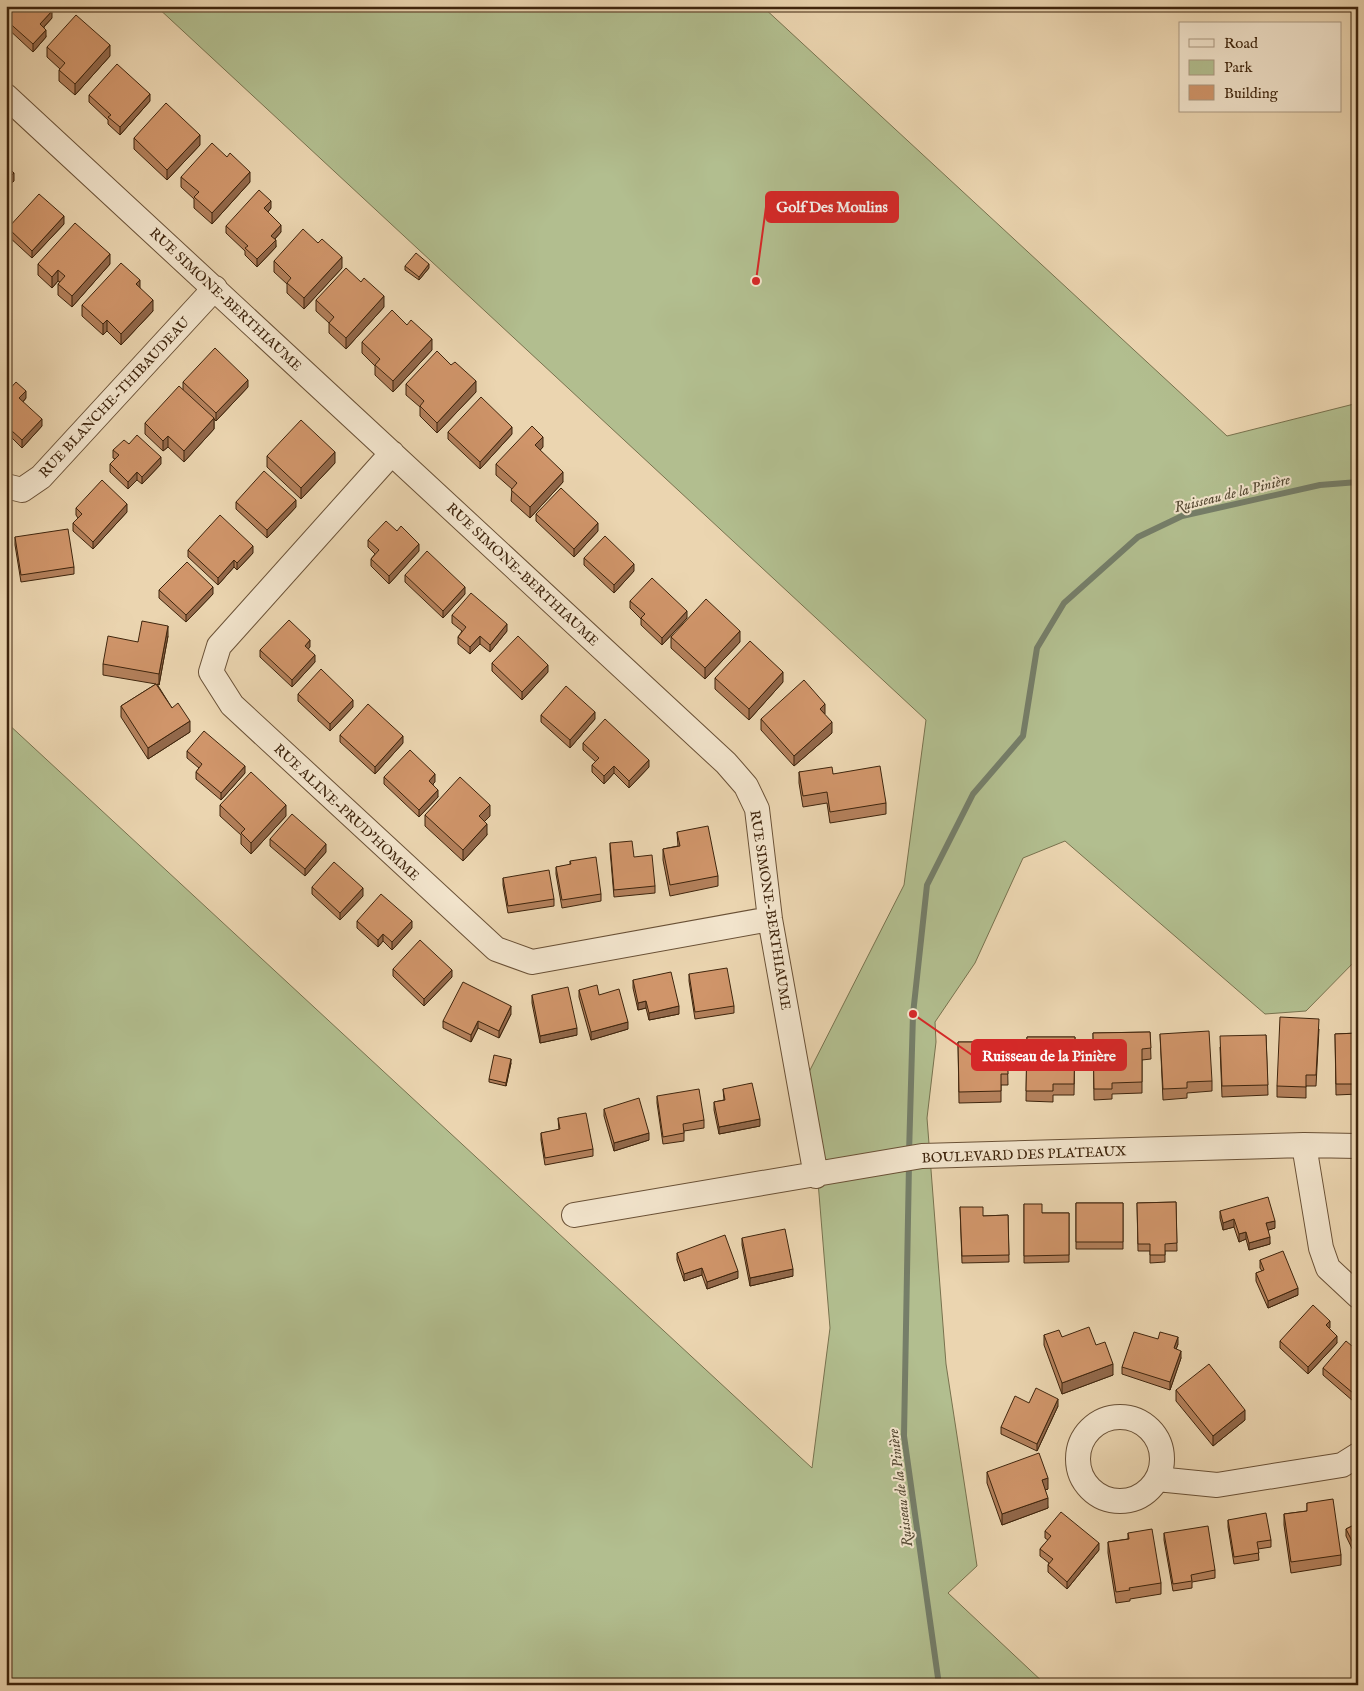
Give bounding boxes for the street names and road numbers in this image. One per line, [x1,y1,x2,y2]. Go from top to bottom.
street label: RUE SIMONE-BERTHIAUME [145,224,305,375]
street label: RUE BLANCHE-THIBAUDEAU [35,313,194,482]
street label: RUE SIMONE-BERTHIAUME [442,499,602,650]
street label: RUE ALINE-PRUD'HOMME [270,740,423,885]
street label: RUE SIMONE-BERTHIAUME [745,809,795,1012]
street label: BOULEVARD DES PLATEAUX [921,1142,1127,1168]

